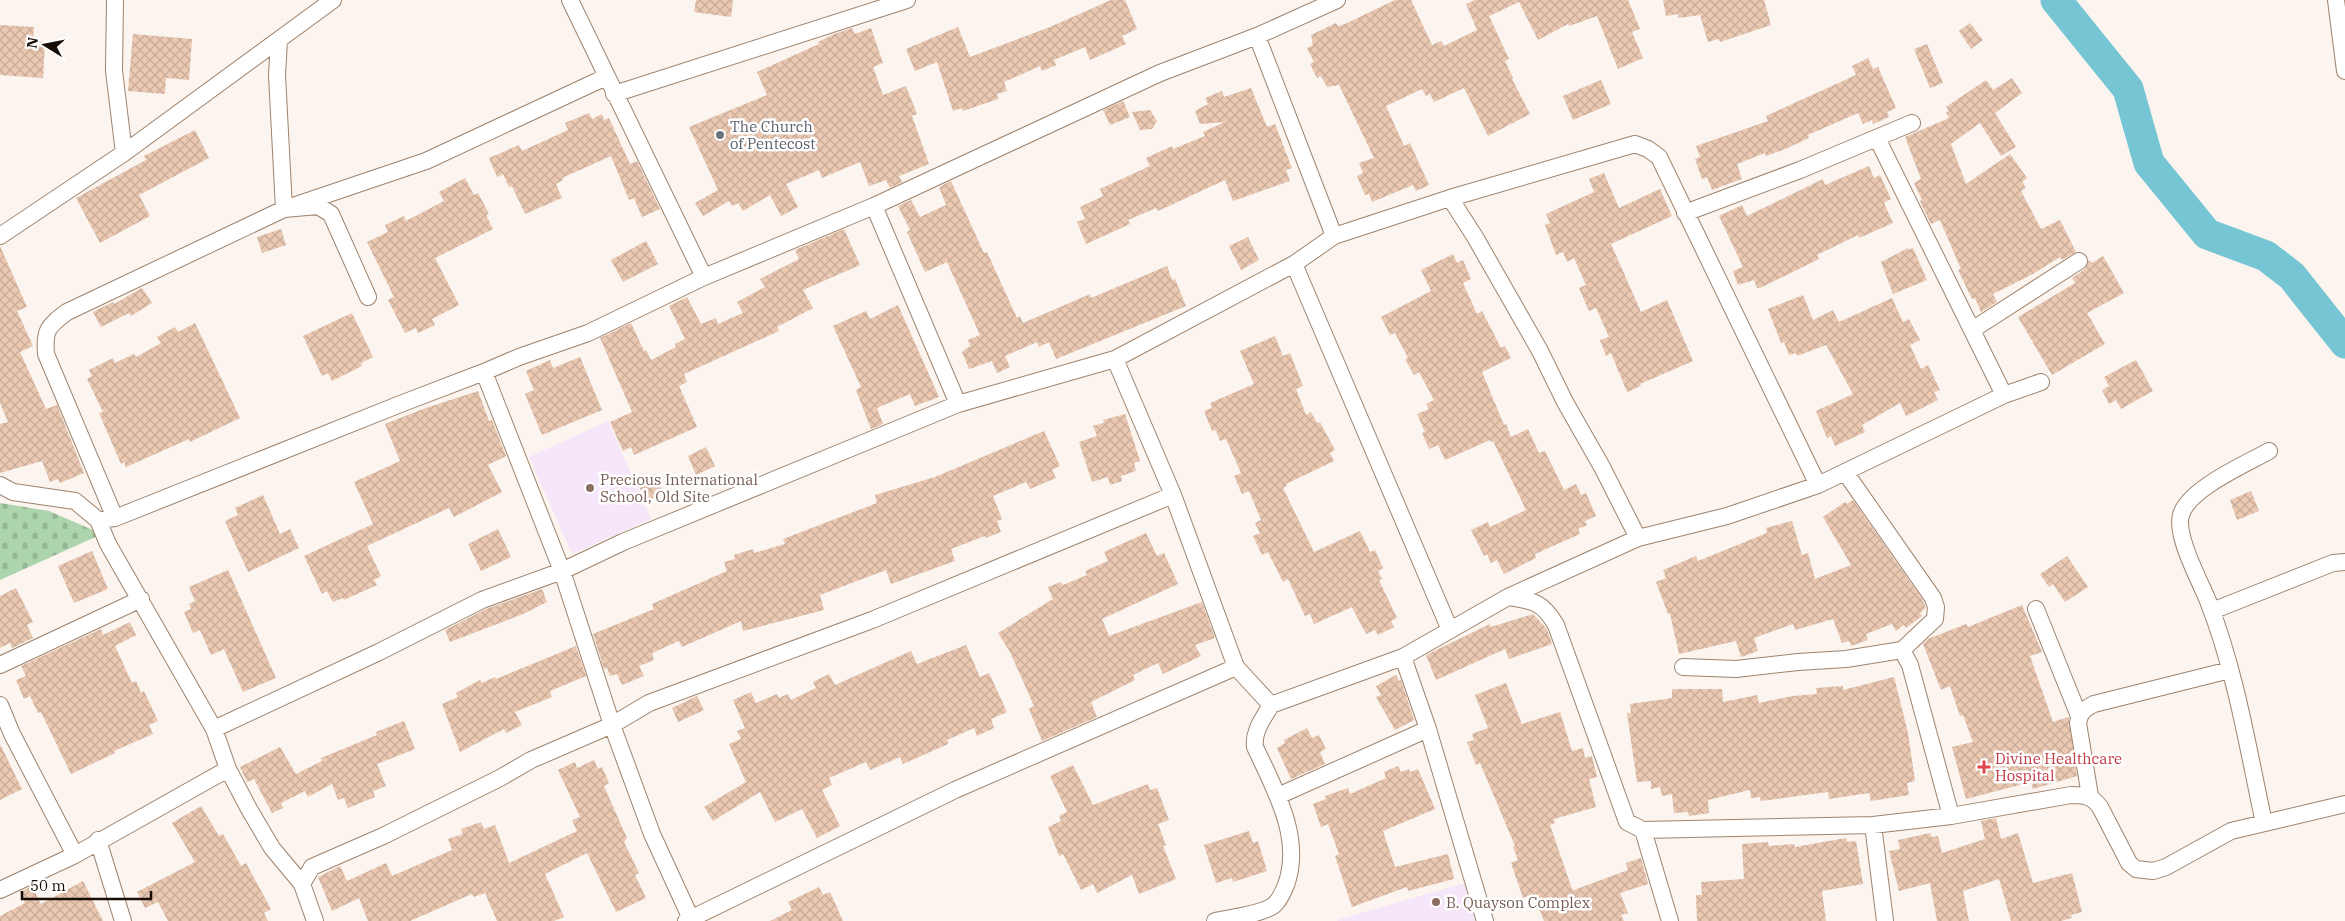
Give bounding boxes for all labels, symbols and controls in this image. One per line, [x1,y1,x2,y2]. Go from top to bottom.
north arrow [20,20,70,70]
text: N [22,36,42,50]
place label: The Church of Pentecost [730,117,816,153]
marker: The Church of Pentecost [714,129,726,141]
place label: Precious International School, Old Site [600,470,758,506]
marker: Precious International School, Old Site [584,482,596,494]
place label: Divine Healthcare Hospital [1995,749,2122,785]
marker: Divine Healthcare Hospital [1977,760,1991,774]
scale bar [22,868,151,900]
text: 50 m [30,876,66,895]
place label: B. Quayson Complex [1446,893,1590,912]
marker: B. Quayson Complex [1430,896,1442,908]

